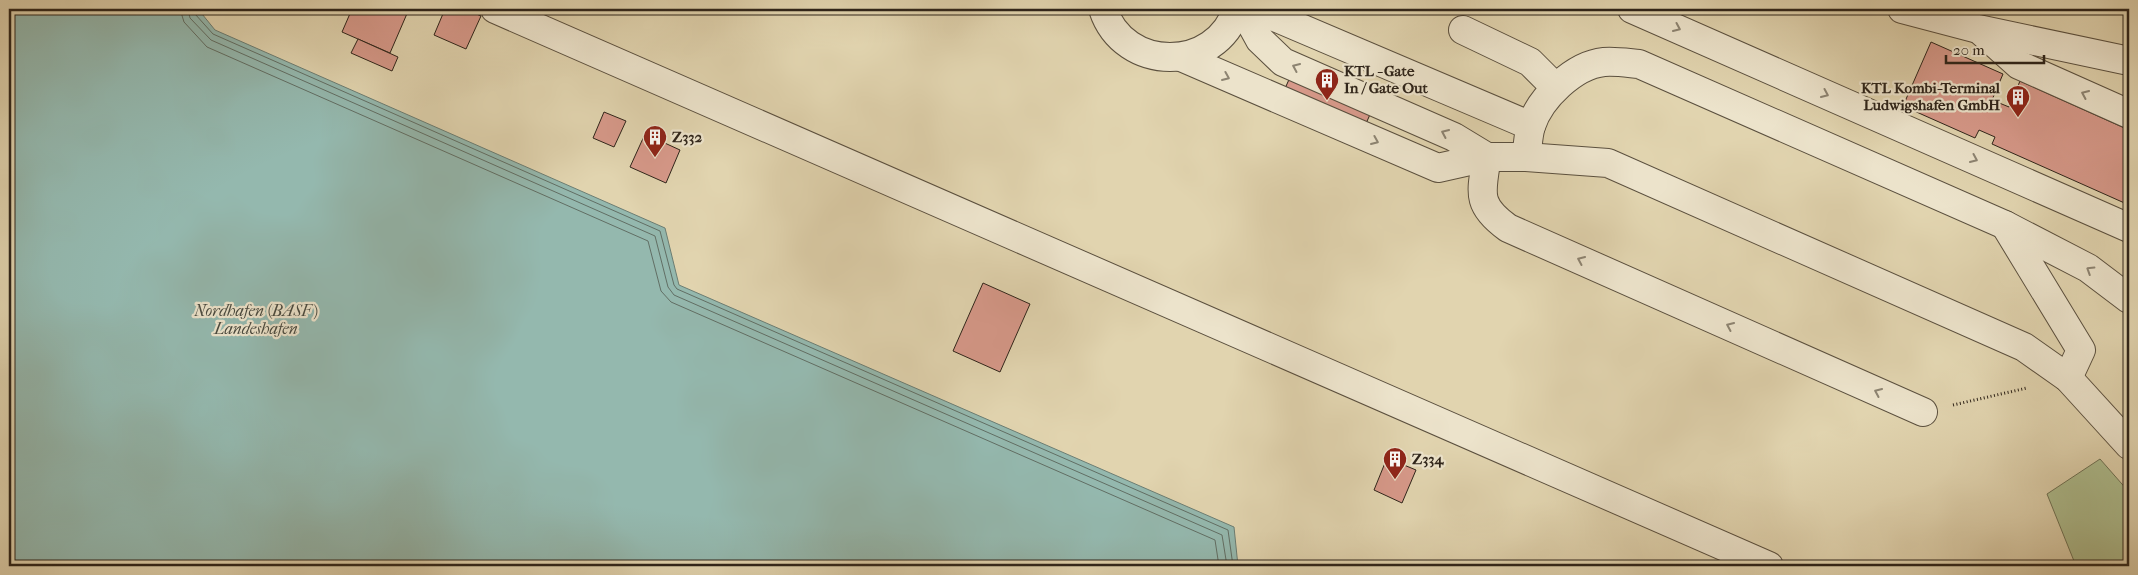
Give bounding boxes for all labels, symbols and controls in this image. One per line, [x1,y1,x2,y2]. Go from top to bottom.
one-way arrow [1672,22,1681,33]
scale bar [1946,32,2043,64]
text: 20 m [1953,41,1985,59]
place label: KTL - Gate In / Gate Out [1344,62,1429,97]
one-way arrow [1292,63,1301,74]
building icon: KTL - Gate In / Gate Out [1314,67,1340,101]
one-way arrow [1221,70,1230,81]
place label: KTL Kombi-Terminal Ludwigshafen GmbH [1861,79,2001,114]
building icon: KTL Kombi-Terminal Ludwigshafen GmbH [2005,84,2031,118]
one-way arrow [1820,87,1829,98]
one-way arrow [2081,90,2090,101]
building icon: Z332 [642,124,668,158]
place label: Z332 [672,128,702,146]
one-way arrow [1441,128,1450,139]
one-way arrow [1370,135,1379,146]
one-way arrow [1969,153,1978,164]
one-way arrow [1577,256,1586,267]
one-way arrow [2087,266,2096,276]
water label: Nordhafen (BASF) Landeshafen [193,301,318,338]
one-way arrow [1726,322,1735,333]
one-way arrow [1874,388,1883,399]
building icon: Z334 [1382,446,1408,480]
place label: Z334 [1412,450,1444,468]

